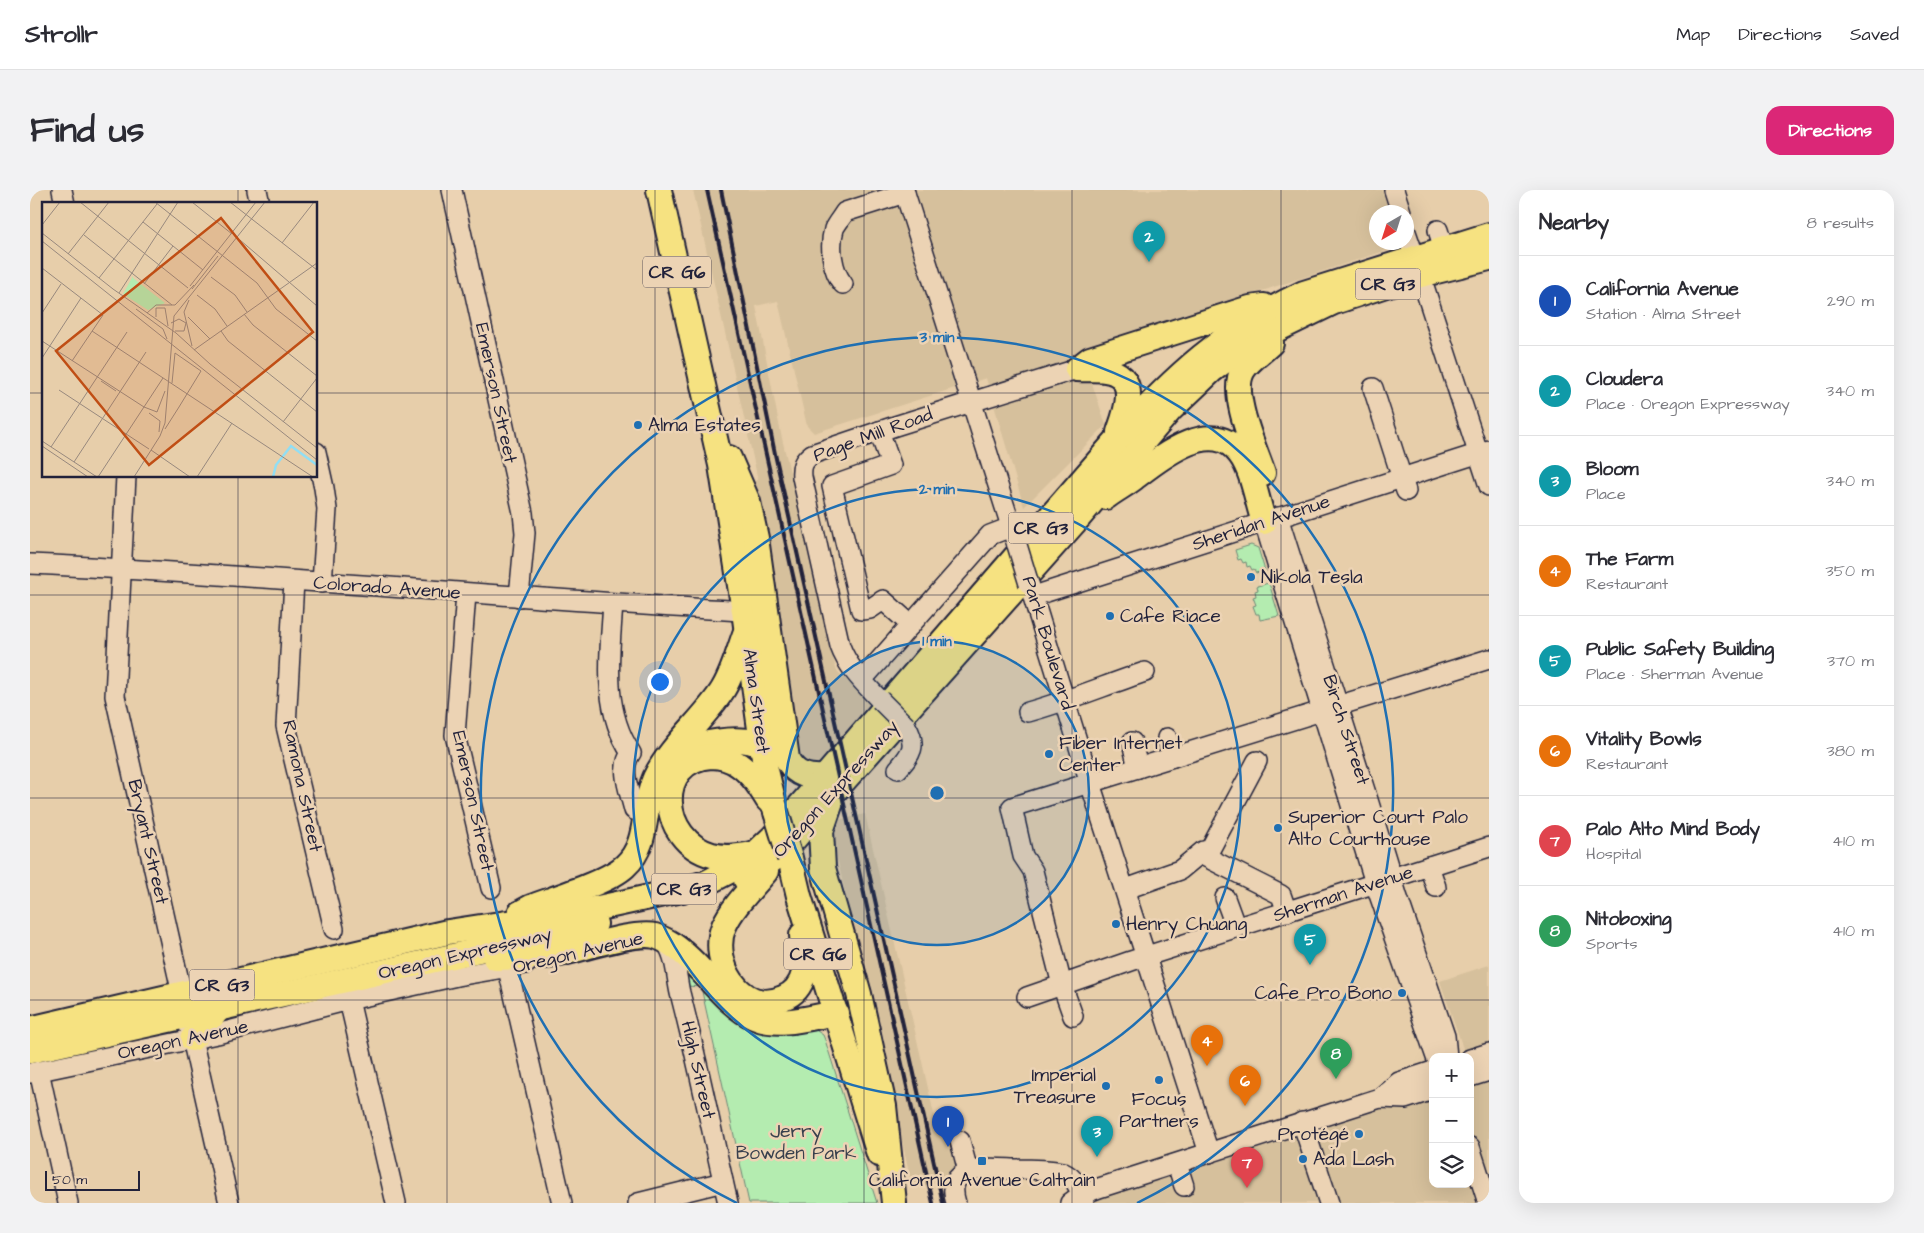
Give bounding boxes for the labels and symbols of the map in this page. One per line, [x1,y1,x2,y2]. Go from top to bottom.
inset map [42,202,318,478]
north arrow [1369,205,1414,250]
pin: 2 [1133,221,1165,262]
road number: CR G6 [643,256,711,288]
road number: CR G3 [1356,268,1420,300]
street label: Emerson Street [468,320,524,466]
text: 3 min [918,327,955,348]
street label: Page Mill Road [810,401,937,470]
place label: Alma Estates [648,412,761,439]
marker: Alma Estates [632,419,644,431]
text: 2 min [918,479,956,500]
street label: Sheridan Avenue [1189,488,1333,558]
road number: CR G3 [1008,512,1074,543]
place label: Nikola Tesla [1261,564,1363,591]
street label: Colorado Avenue [312,569,462,607]
marker: Nikola Tesla [1245,571,1257,583]
street label: Park Boulevard [1015,573,1081,713]
place label: Cafe Riace [1120,603,1221,630]
marker: Cafe Riace [1104,610,1116,622]
text: 1 min [922,631,952,652]
street label: Alma Street [735,647,777,756]
your location [647,669,673,695]
street label: Birch Street [1315,671,1377,789]
street label: Oregon Expressway [767,714,906,865]
street label: Ramona Street [275,718,329,855]
street label: Emerson Street [445,728,501,874]
place label: Fiber Internet Center [1059,730,1183,779]
marker: Fiber Internet Center [1043,748,1055,760]
street label: Bryant Street [120,777,176,908]
centre of rings [928,784,946,802]
place label: Superior Court Palo Alto Courthouse [1288,804,1468,853]
marker: Superior Court Palo Alto Courthouse [1272,822,1284,834]
street label: Sherman Avenue [1270,859,1416,929]
road number: CR G3 [652,874,716,904]
place label: Henry Chuang [1126,911,1247,939]
marker: Henry Chuang [1110,918,1122,930]
street label: Oregon Expressway [376,921,555,988]
pin: 5 [1294,924,1326,965]
street label: Oregon Avenue [510,925,646,982]
road number: CR G6 [784,939,852,970]
road number: CR G3 [190,970,254,1000]
place label: Cafe Pro Bono [1254,980,1392,1007]
marker: Cafe Pro Bono [1396,987,1408,999]
street label: Oregon Avenue [115,1013,251,1068]
street label: High Street [673,1018,722,1122]
pin: 4 [1191,1025,1223,1066]
pin: 8 [1320,1038,1352,1079]
place label: Imperial Treasure [1014,1062,1096,1111]
pin: 6 [1229,1065,1261,1106]
marker: Focus Partners [1153,1074,1165,1086]
marker: Imperial Treasure [1100,1080,1112,1092]
place label: Focus Partners [1119,1086,1199,1135]
pin: 1 [932,1106,964,1147]
pin: 3 [1081,1116,1113,1157]
park label: Jerry Bowden Park [736,1118,857,1167]
place label: Protégé [1278,1121,1349,1149]
marker: Protégé [1353,1128,1365,1140]
place label: Ada Lash [1313,1146,1395,1173]
pin: 7 [1231,1147,1263,1188]
marker: Ada Lash [1297,1153,1309,1165]
marker: California Avenue Caltrain [976,1155,988,1167]
place label: California Avenue Caltrain [869,1167,1095,1194]
scale bar [45,1168,140,1191]

